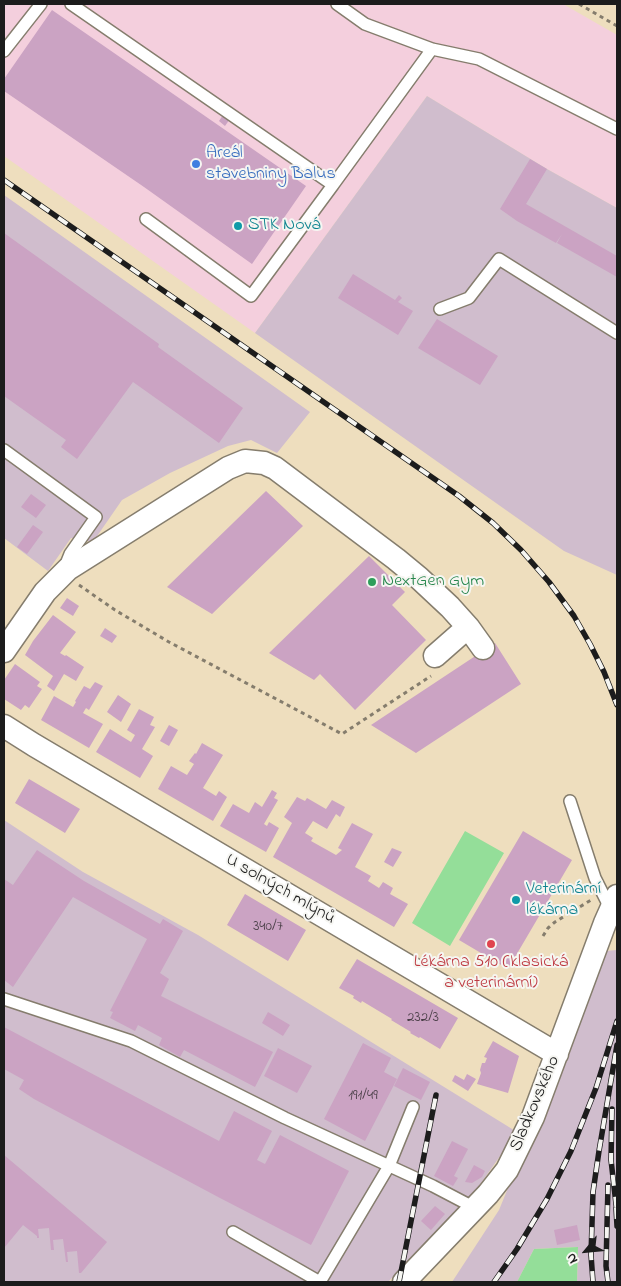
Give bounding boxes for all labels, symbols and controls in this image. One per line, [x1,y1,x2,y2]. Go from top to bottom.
place label: Areál stavebniny Balus [206,143,336,186]
marker: Areál stavebniny Balus [190,158,202,170]
place label: STK Nová [248,215,321,237]
marker: STK Nová [232,220,244,232]
place label: NextGen Gym [382,571,484,593]
marker: NextGen Gym [366,576,378,588]
street label: U solných mlýnů [221,850,339,930]
place label: Veterinární lékárna [526,879,601,922]
marker: Veterinární lékárna [510,894,522,906]
house number: 340/7 [253,919,283,937]
marker: Lékárna 510 (klasická a veterinární) [485,938,497,950]
place label: Lékárna 510 (klasická a veterinární) [414,952,568,994]
house number: 232/3 [407,1010,439,1028]
street label: Sladkovského [506,1053,566,1155]
house number: 191/49 [348,1088,378,1106]
north arrow [561,1226,611,1276]
text: N [561,1249,584,1267]

